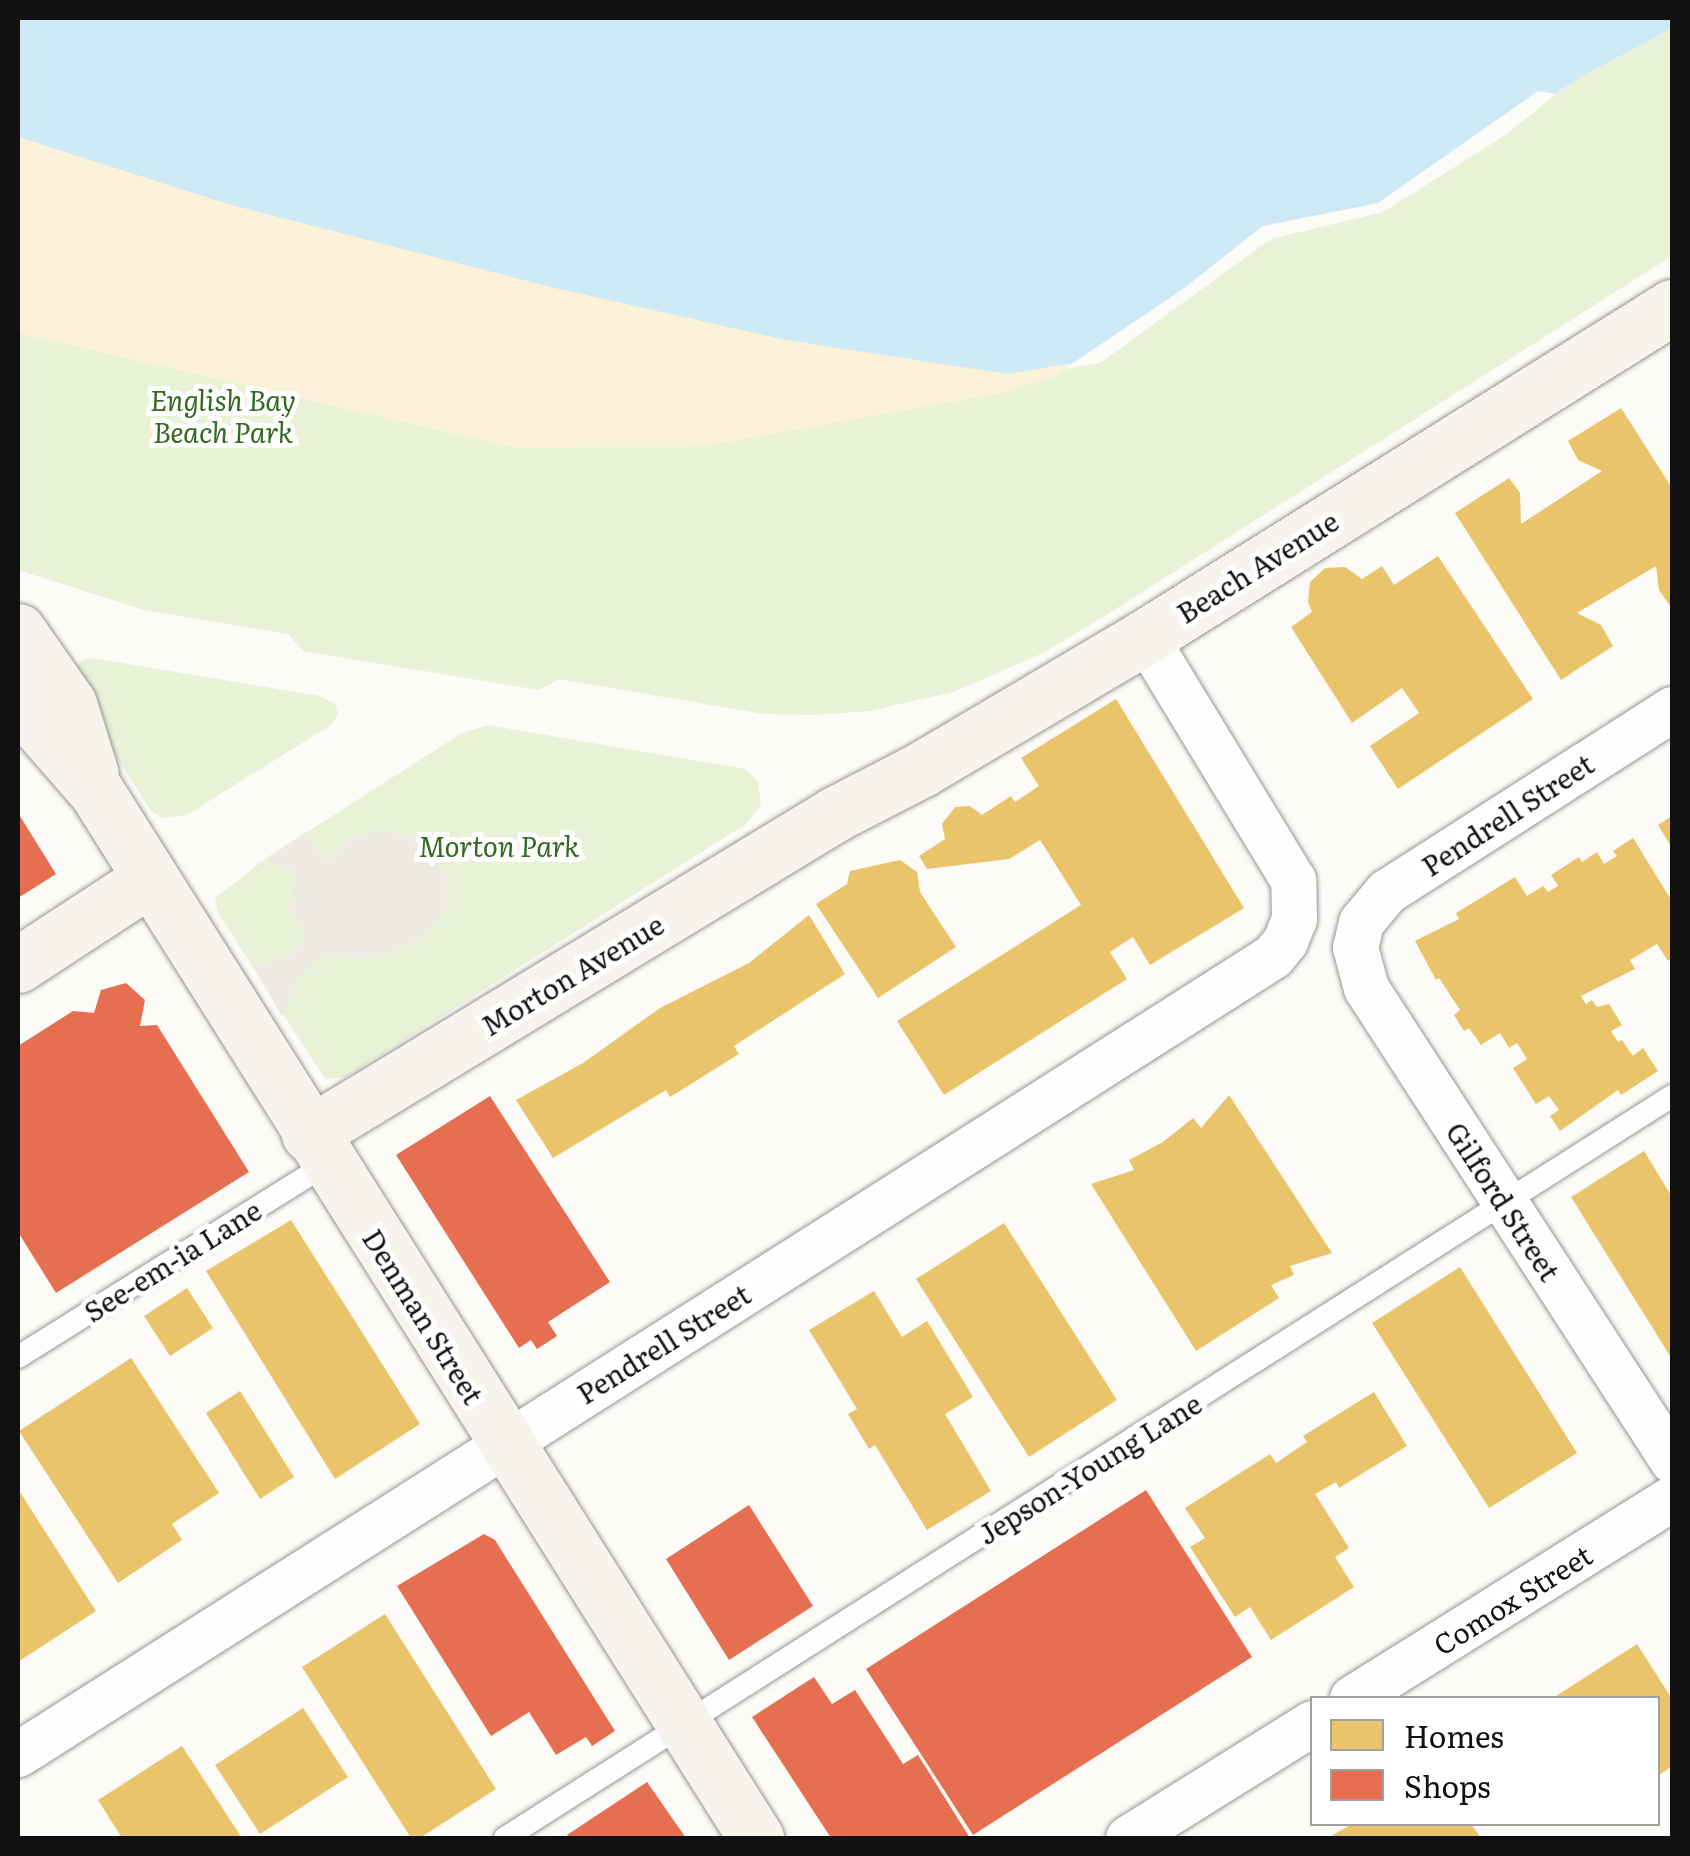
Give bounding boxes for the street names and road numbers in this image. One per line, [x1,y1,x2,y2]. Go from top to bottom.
street label: Beach Avenue [1170,503,1344,629]
street label: Pendrell Street [1415,746,1599,882]
street label: Morton Avenue [475,906,669,1042]
street label: Gilford Street [1440,1115,1568,1287]
street label: See-em-ia Lane [77,1192,267,1328]
street label: Denman Street [357,1222,491,1410]
street label: Pendrell Street [570,1276,756,1410]
street label: Jepson-Young Lane [971,1386,1207,1550]
street label: Comox Street [1427,1537,1597,1661]

